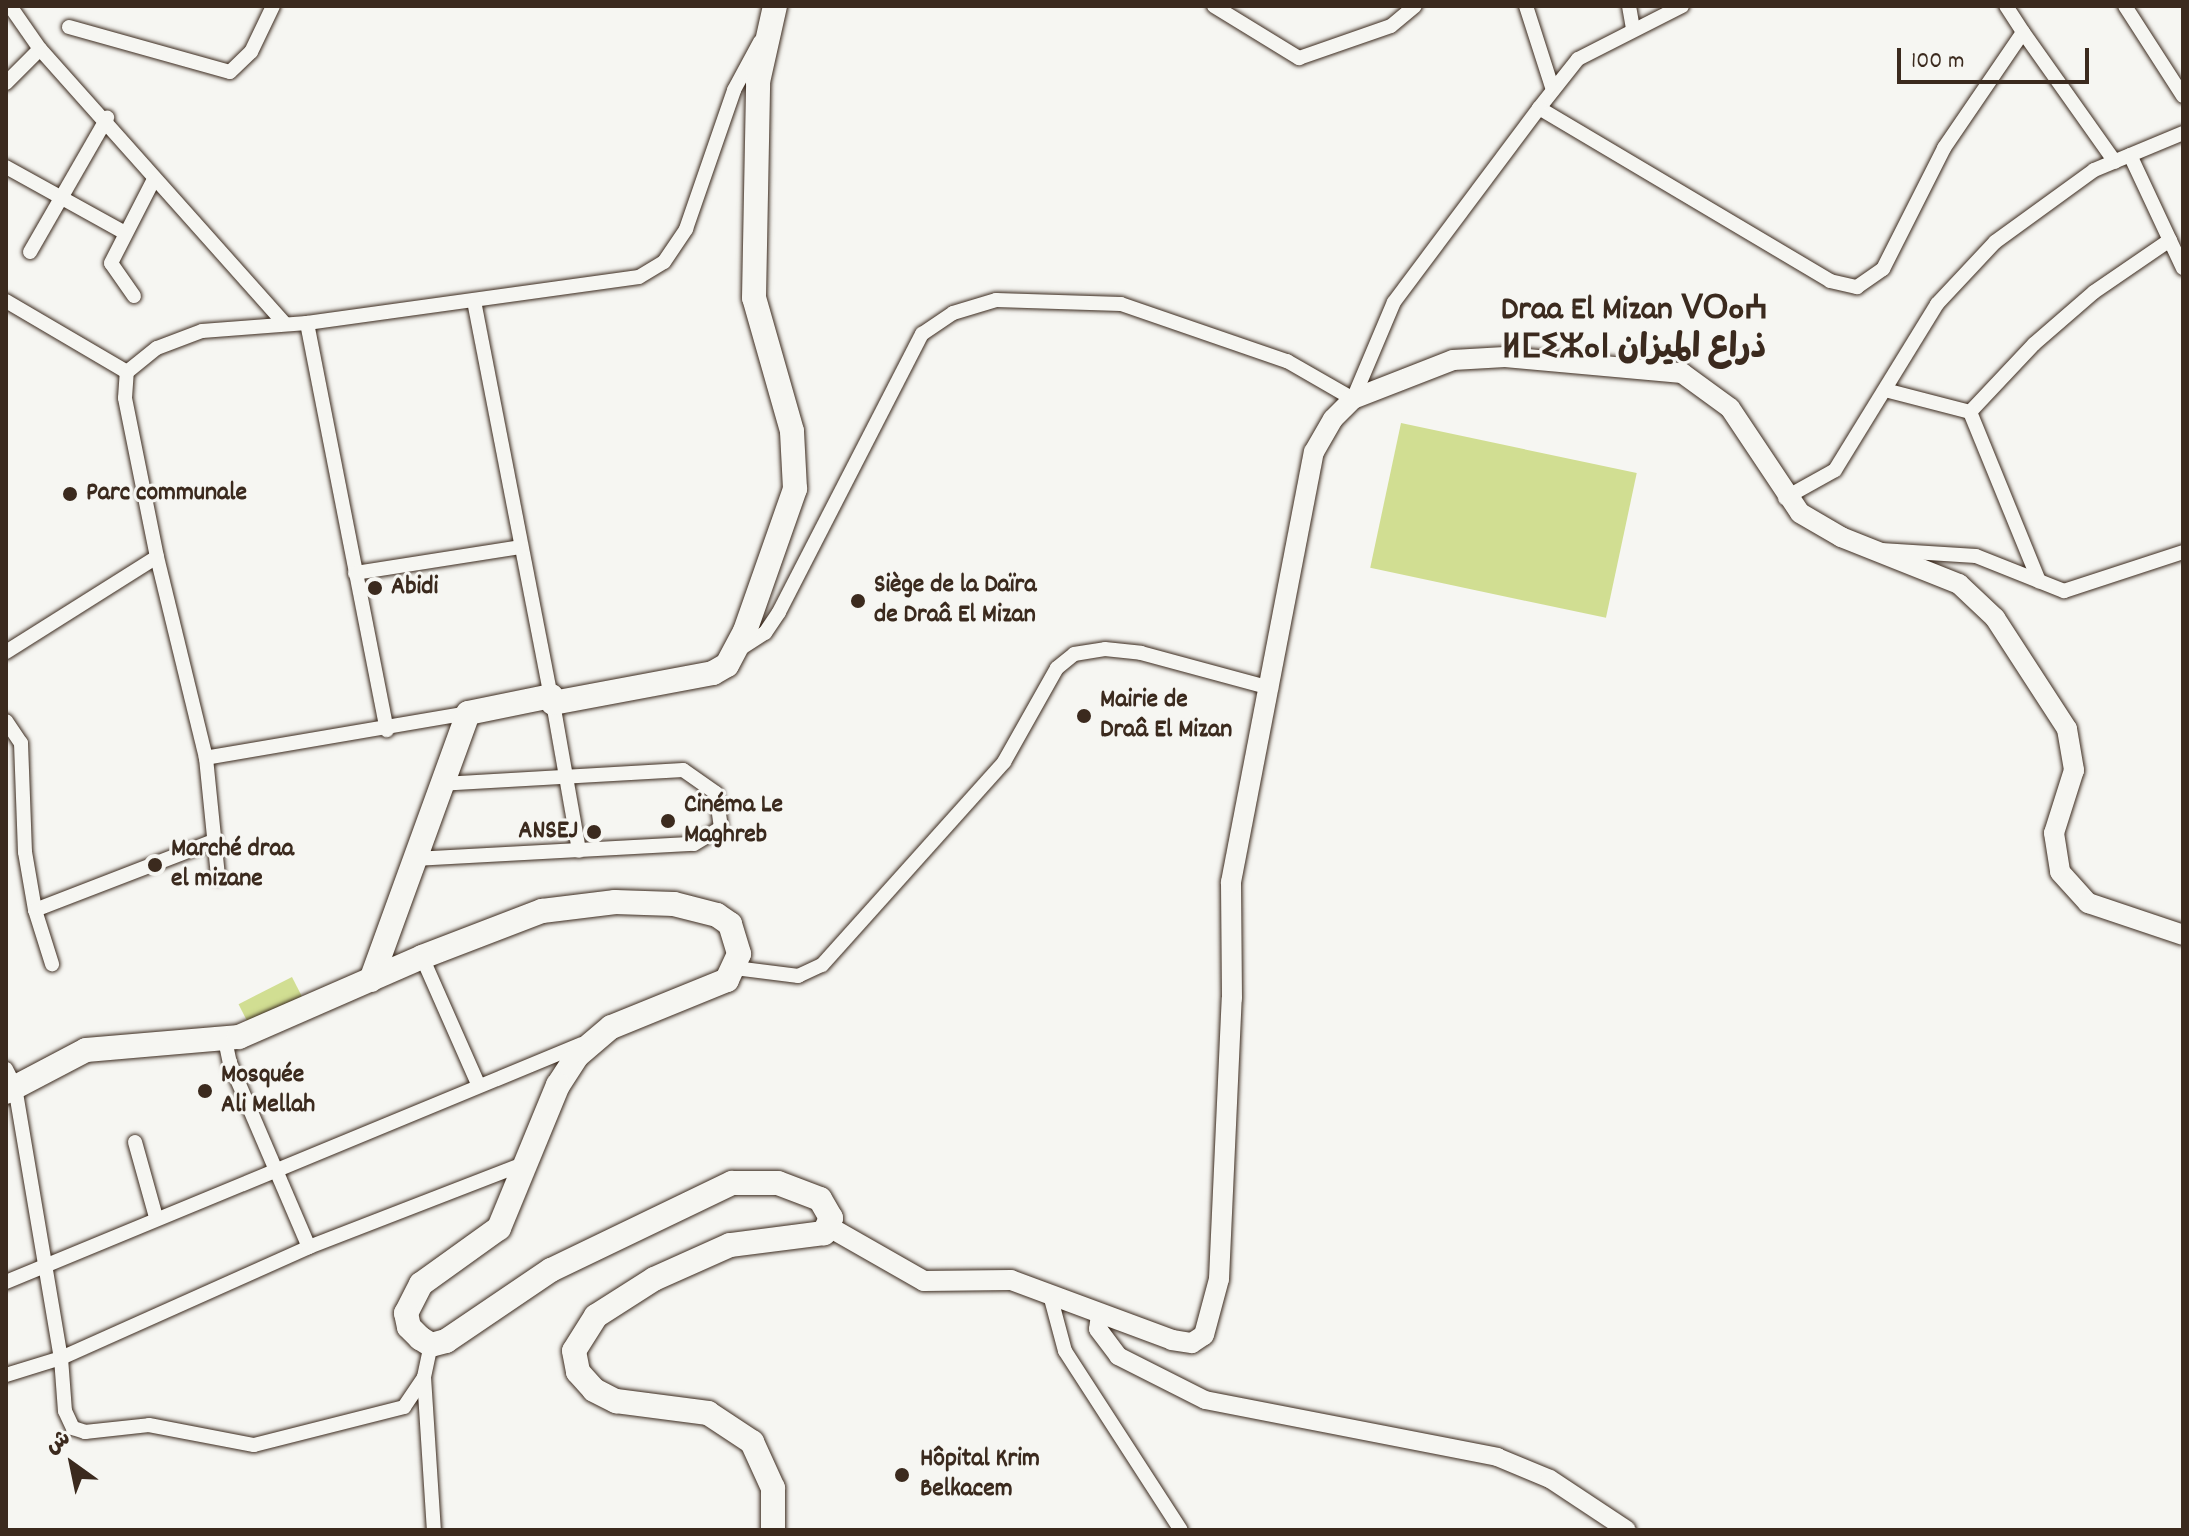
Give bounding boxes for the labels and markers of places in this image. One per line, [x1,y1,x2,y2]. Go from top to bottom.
place label: Parc communale [86,478,247,510]
marker: Parc communale [61,485,79,503]
place label: Siège de la Daïra de Draâ El Mizan [874,570,1036,632]
place label: Abidi [391,572,438,604]
marker: Abidi [366,579,384,597]
marker: Siège de la Daïra de Draâ El Mizan [849,592,867,610]
place label: Mairie de Draâ El Mizan [1100,685,1232,746]
marker: Mairie de Draâ El Mizan [1075,707,1093,725]
place label: Cinéma Le Maghreb [684,790,783,852]
marker: Cinéma Le Maghreb [659,812,677,830]
place label: ANSEJ [518,816,578,848]
marker: ANSEJ [585,823,603,841]
place label: Marché draa el mizane [171,834,294,896]
marker: Marché draa el mizane [146,856,164,874]
place label: Mosquée Ali Mellah [221,1060,315,1122]
marker: Mosquée Ali Mellah [196,1082,214,1100]
place label: Hôpital Krim Belkacem [920,1444,1040,1506]
marker: Hôpital Krim Belkacem [891,1464,913,1486]

